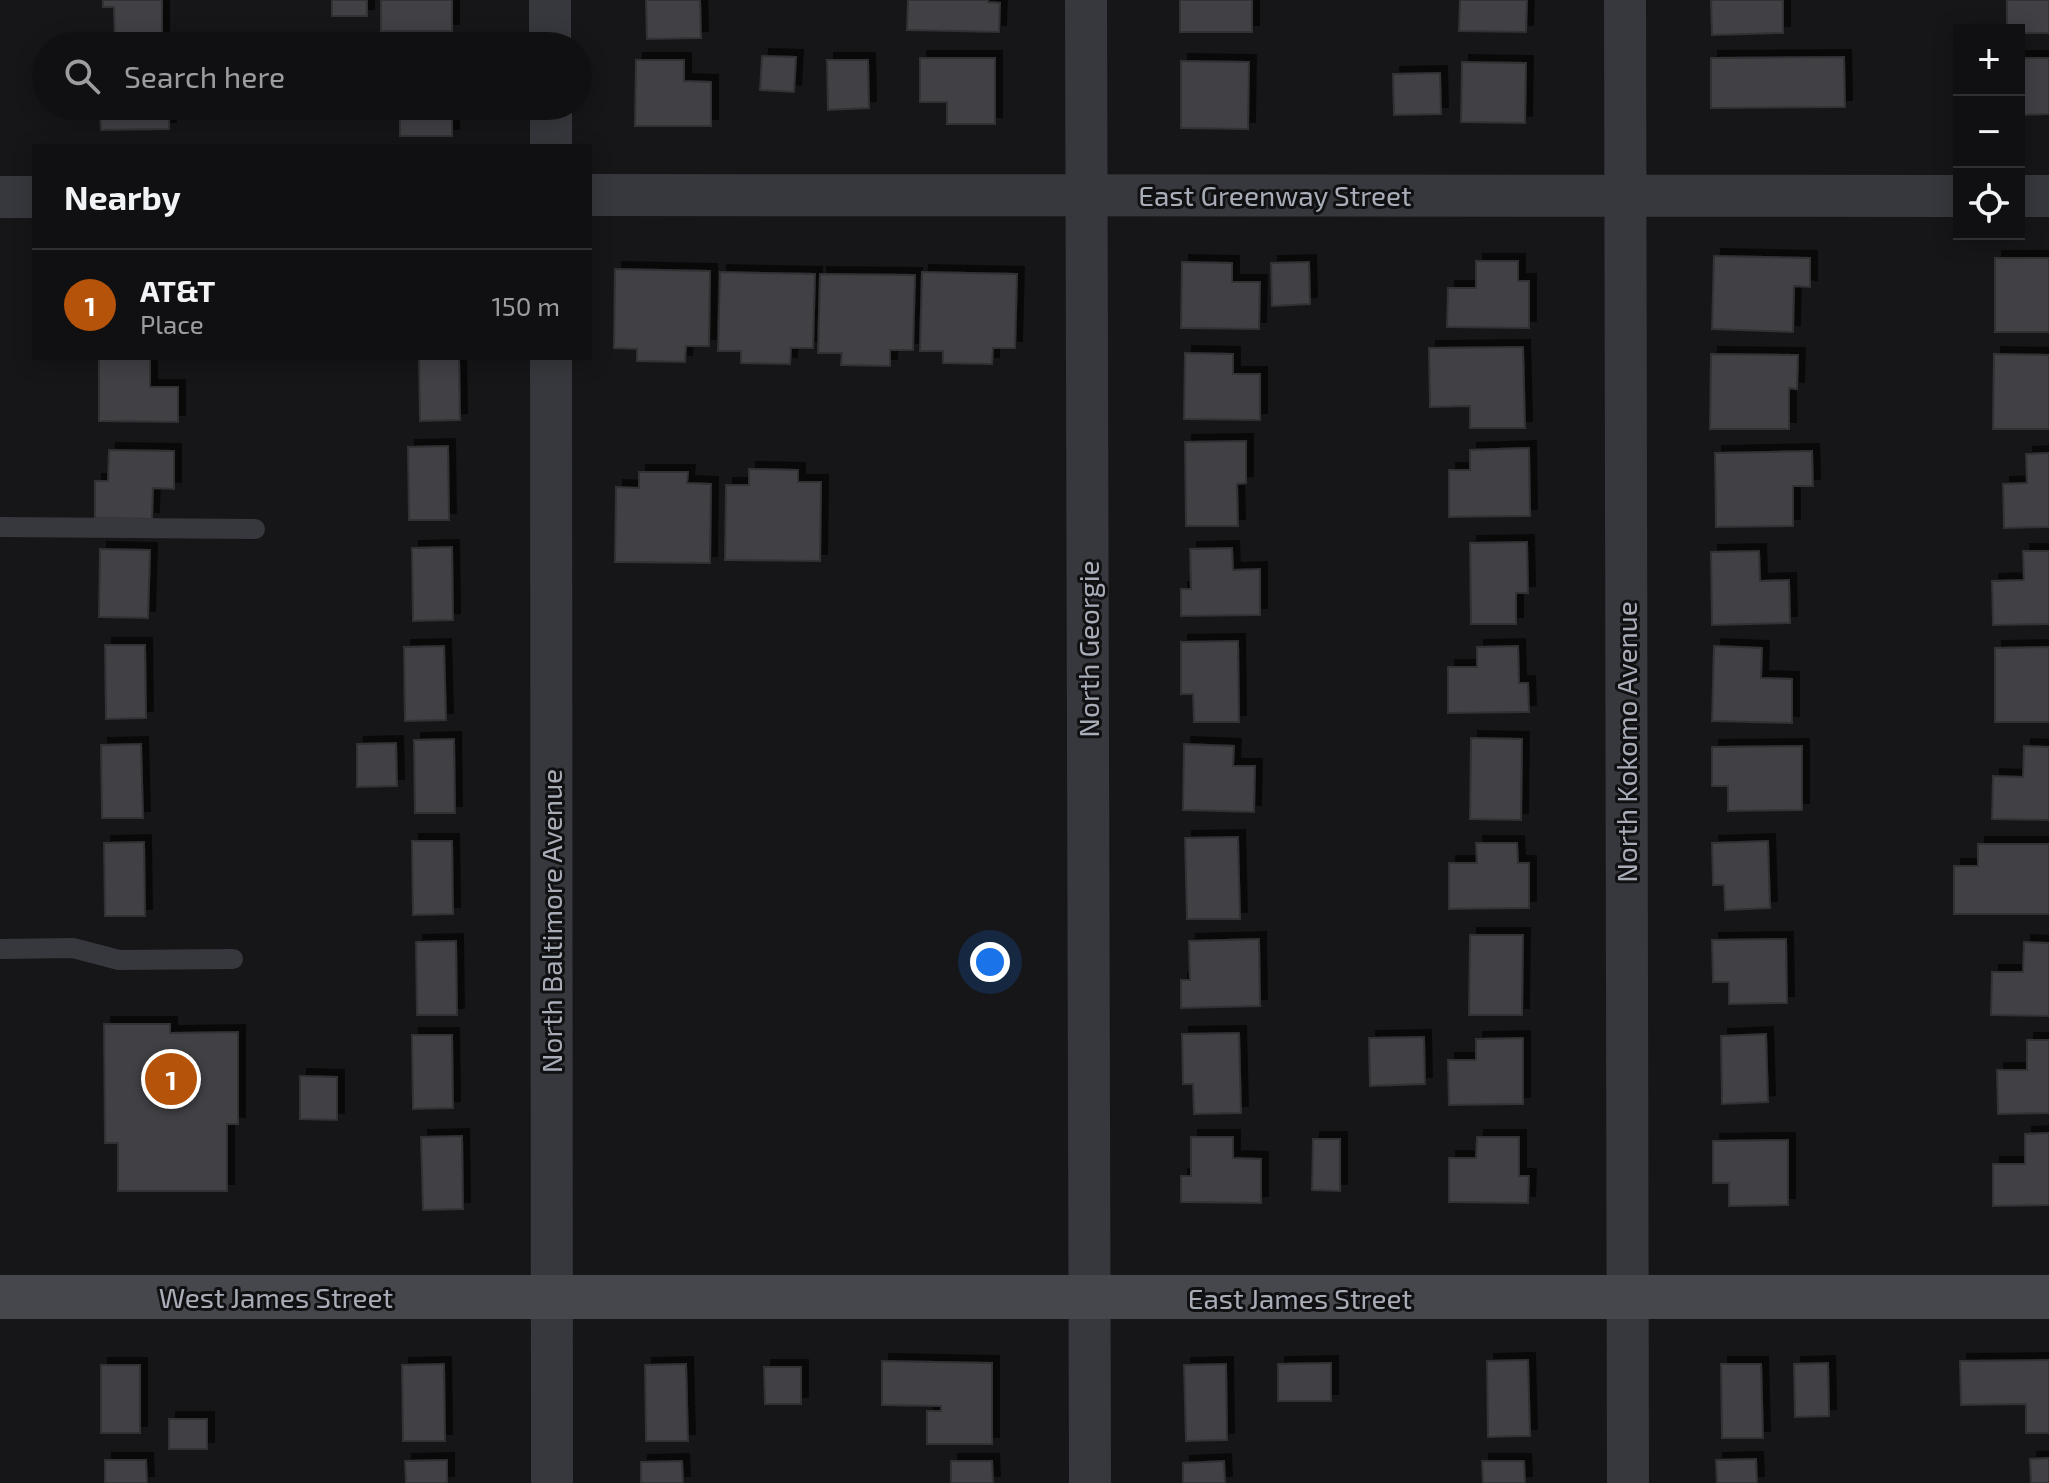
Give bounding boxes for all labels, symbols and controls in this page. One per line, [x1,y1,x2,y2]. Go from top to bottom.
map controls [1953,24,2025,240]
button: + [1953,24,2025,96]
search box [32,32,592,120]
icon: search [60,54,104,98]
text: Search here [124,58,285,94]
button: − [1953,96,2025,168]
button: locate [1953,168,2025,240]
text: Nearby [64,176,181,217]
street label: East Greenway Street [1138,178,1412,212]
text: AT&T [140,272,215,308]
text: 1 [84,290,96,321]
text: 150 m [491,290,560,321]
text: Place [140,308,204,339]
street label: North Georgie [1071,560,1105,738]
street label: North Kokomo Avenue [1609,601,1643,883]
street label: North Baltimore Avenue [534,769,568,1073]
your location [970,942,1010,982]
pin: 1 [145,1049,197,1109]
street label: West James Street [159,1280,393,1314]
street label: East James Street [1188,1281,1412,1315]

